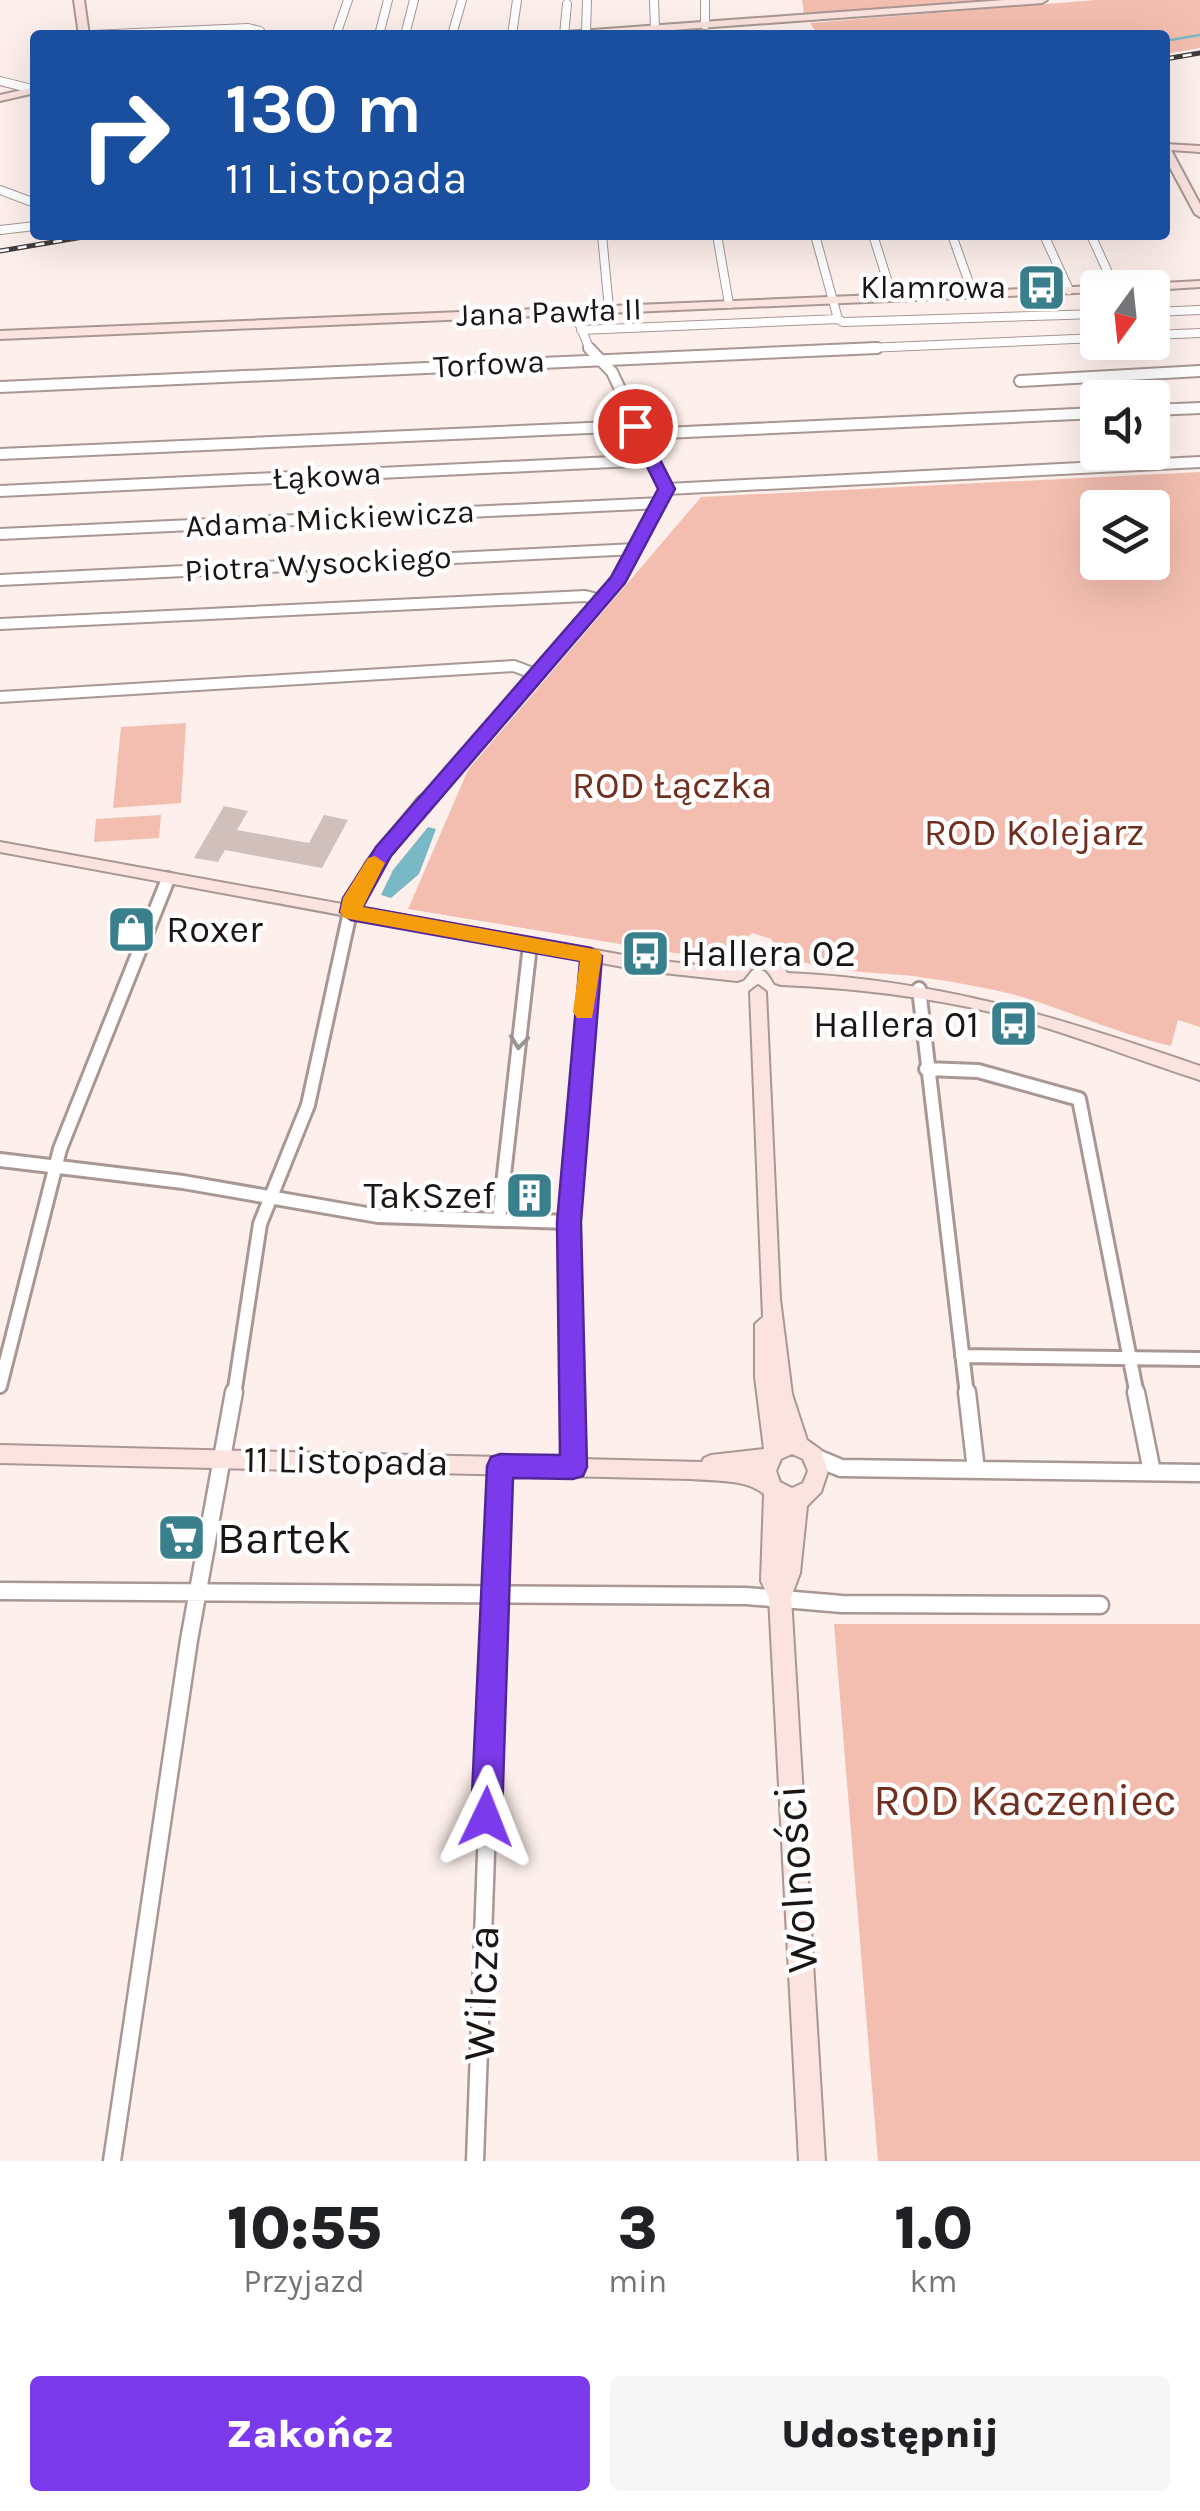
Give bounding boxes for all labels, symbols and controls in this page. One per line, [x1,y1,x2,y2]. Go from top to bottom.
text: 130 m [225,68,422,150]
icon: right [60,70,190,200]
text: 11 Listopada [225,152,468,204]
bus stop icon: Klamrowa [1015,261,1067,313]
place label: Klamrowa [860,269,1006,306]
north arrow [1080,270,1170,360]
map controls [1080,270,1170,580]
street label: Jana Pawła II [456,290,642,334]
street label: Torfowa [432,343,546,385]
button: sound [1080,380,1170,470]
pin [593,384,678,469]
icon: arrive [608,399,663,454]
street label: Łąkowa [272,455,382,497]
button: layers [1080,490,1170,580]
street label: Adama Mickiewicza [185,493,475,545]
street label: Piotra Wysockiego [183,539,453,589]
park label: ROD Łączka [572,763,772,808]
park label: ROD Kolejarz [924,810,1144,855]
shop icon: Roxer [105,903,157,955]
place label: Roxer [166,907,263,952]
bus stop icon: Hallera 02 [620,927,672,979]
place label: Hallera 02 [681,931,856,976]
bus stop icon: Hallera 01 [988,998,1040,1050]
place label: Hallera 01 [813,1002,979,1047]
one-way arrow [509,1034,530,1050]
building icon: TakSzef [504,1169,556,1221]
place label: TakSzef [363,1173,496,1218]
street label: 11 Listopada [243,1437,449,1485]
supermarket icon: Bartek [156,1512,208,1564]
place label: Bartek [217,1512,351,1564]
position arrow [434,1765,538,1869]
park label: ROD Kaczeniec [873,1774,1177,1826]
street label: Wolności [764,1783,828,1975]
street label: Wilcza [453,1924,509,2062]
text: 10:55 [227,2193,381,2263]
text: 3 [618,2193,657,2263]
text: 1.0 [894,2193,973,2263]
text: Przyjazd [244,2263,365,2300]
text: min [608,2263,667,2300]
text: km [910,2263,958,2300]
button: Zakończ [30,2376,590,2491]
button: Udostępnij [610,2376,1170,2491]

